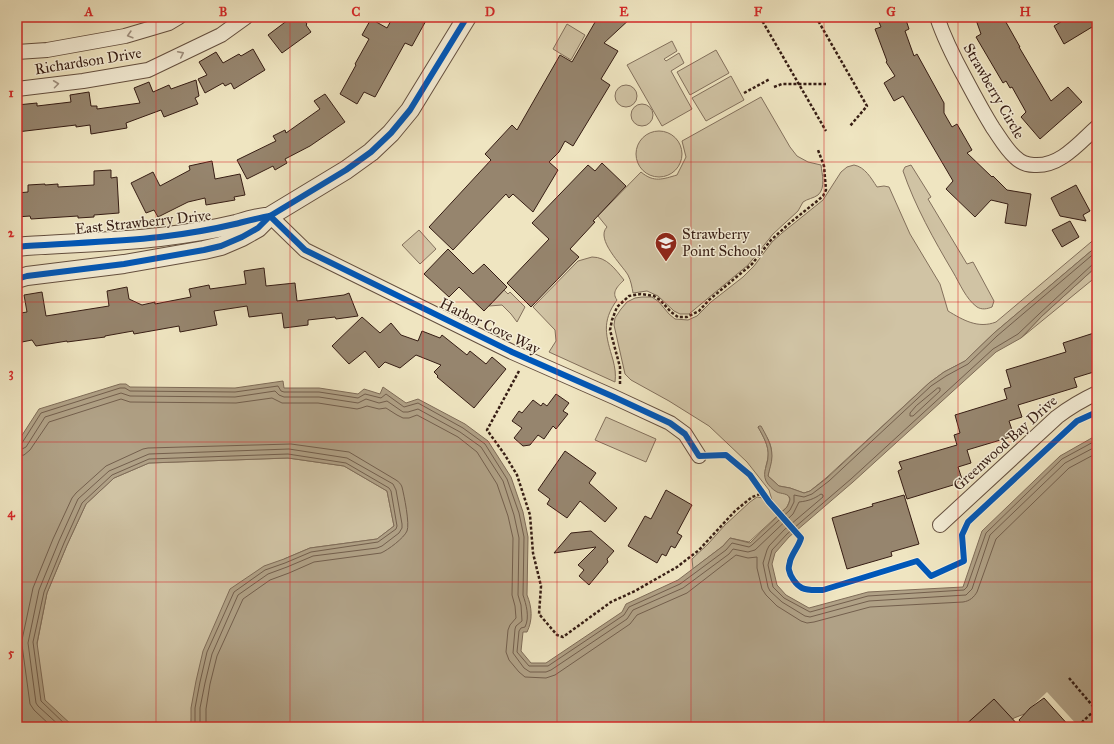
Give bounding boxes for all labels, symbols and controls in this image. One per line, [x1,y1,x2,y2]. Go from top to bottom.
text: A [84,4,94,20]
text: B [219,4,228,20]
text: C [352,4,361,20]
text: D [485,4,495,20]
text: E [619,4,629,20]
text: F [754,4,763,20]
text: G [886,4,896,20]
text: H [1019,4,1031,20]
one-way arrow [126,30,133,39]
street label: Strawberry Circle [959,40,1029,142]
street label: Richardson Drive [33,44,143,78]
one-way arrow [177,51,184,59]
one-way arrow [53,80,59,89]
text: 1 [8,85,14,101]
street label: East Strawberry Drive [74,206,212,238]
text: 2 [8,225,15,241]
place label: Strawberry Point School [682,225,762,260]
school or university icon: Strawberry Point School [653,230,679,263]
street label: Harbor Cove Way [437,294,544,359]
text: 3 [8,365,14,381]
street label: Greenwood Bay Drive [949,392,1061,494]
text: 4 [7,505,15,521]
text: 5 [8,645,15,661]

